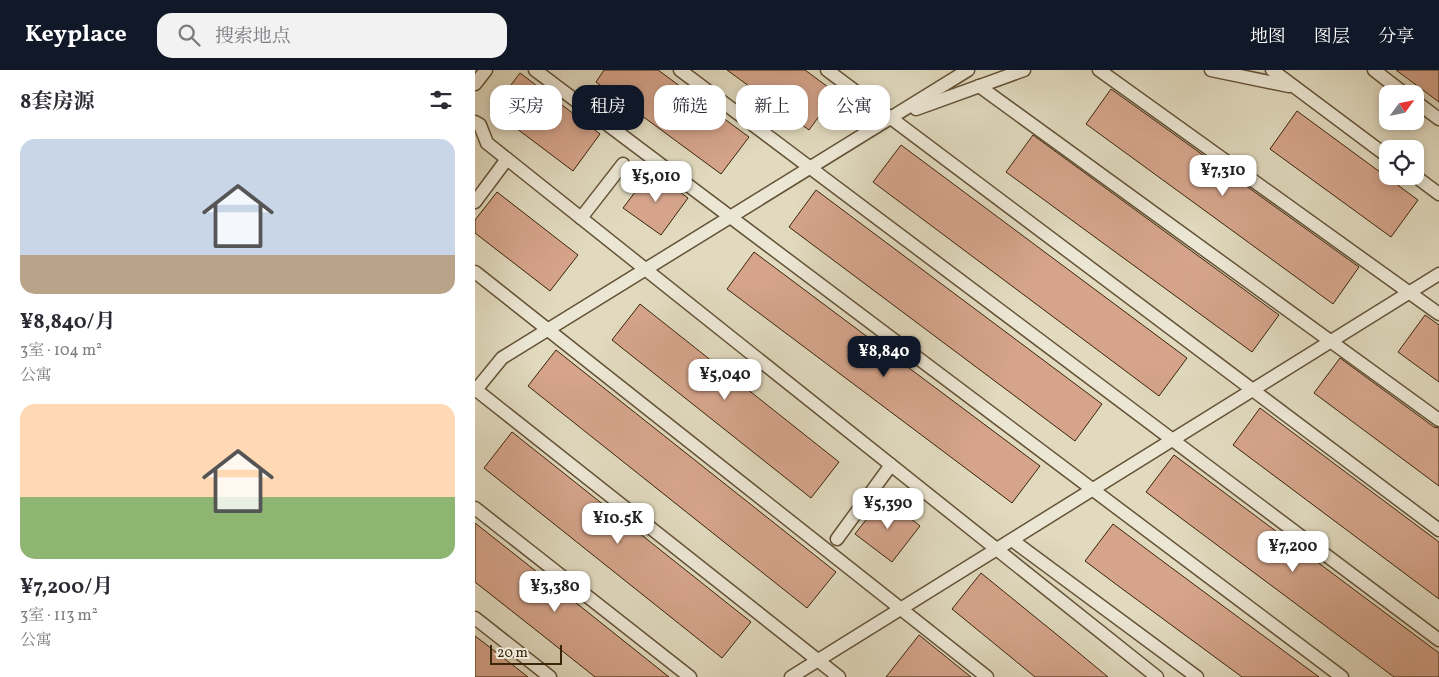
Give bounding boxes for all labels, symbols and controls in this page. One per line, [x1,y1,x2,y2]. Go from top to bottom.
search box [157,13,507,58]
text: Keyplace [25,18,127,52]
icon: search [175,21,203,49]
text: 搜索地点 [215,24,291,50]
text: 地图 [1250,25,1286,50]
text: 图层 [1314,25,1350,50]
text: 分享 [1378,25,1414,50]
chip: 买房 [490,85,562,130]
chip: 租房 [572,85,644,130]
chip: 筛选 [654,85,726,130]
chip: 新上 [736,85,808,130]
chip: 公寓 [818,85,890,130]
north arrow [1379,85,1424,130]
map controls [1379,85,1424,185]
icon: filters [427,86,455,114]
text: 8套房源 [20,88,94,117]
button: locate [1379,140,1424,185]
pin: ¥7,310 [1182,154,1264,197]
pin: ¥5,010 [615,160,697,203]
text: ¥7,310 [1201,160,1245,182]
text: ¥5,010 [632,166,680,188]
icon: home [193,171,283,261]
text: ¥8,840/月 [20,308,116,337]
pin: ¥8,840 [843,336,925,378]
text: 3室 · 104 m² [20,340,102,362]
text: ¥8,840 [859,341,909,363]
pin: ¥5,040 [684,358,766,401]
text: ¥5,040 [699,364,751,386]
text: 公寓 [20,365,52,387]
icon: home [193,436,283,526]
pin: ¥5,390 [847,488,929,530]
text: ¥5,390 [864,493,912,515]
pin: ¥10.5K [577,502,659,545]
text: ¥10.5K [593,508,643,530]
pin: ¥7,200 [1252,530,1334,573]
text: ¥7,200 [1269,536,1317,558]
pin: ¥3,380 [514,570,596,613]
text: ¥7,200/月 [20,573,113,602]
text: ¥3,380 [530,576,580,598]
text: 3室 · 113 m² [20,605,98,627]
text: 公寓 [20,630,52,652]
scale bar [490,642,563,665]
text: 20 m [497,644,528,663]

